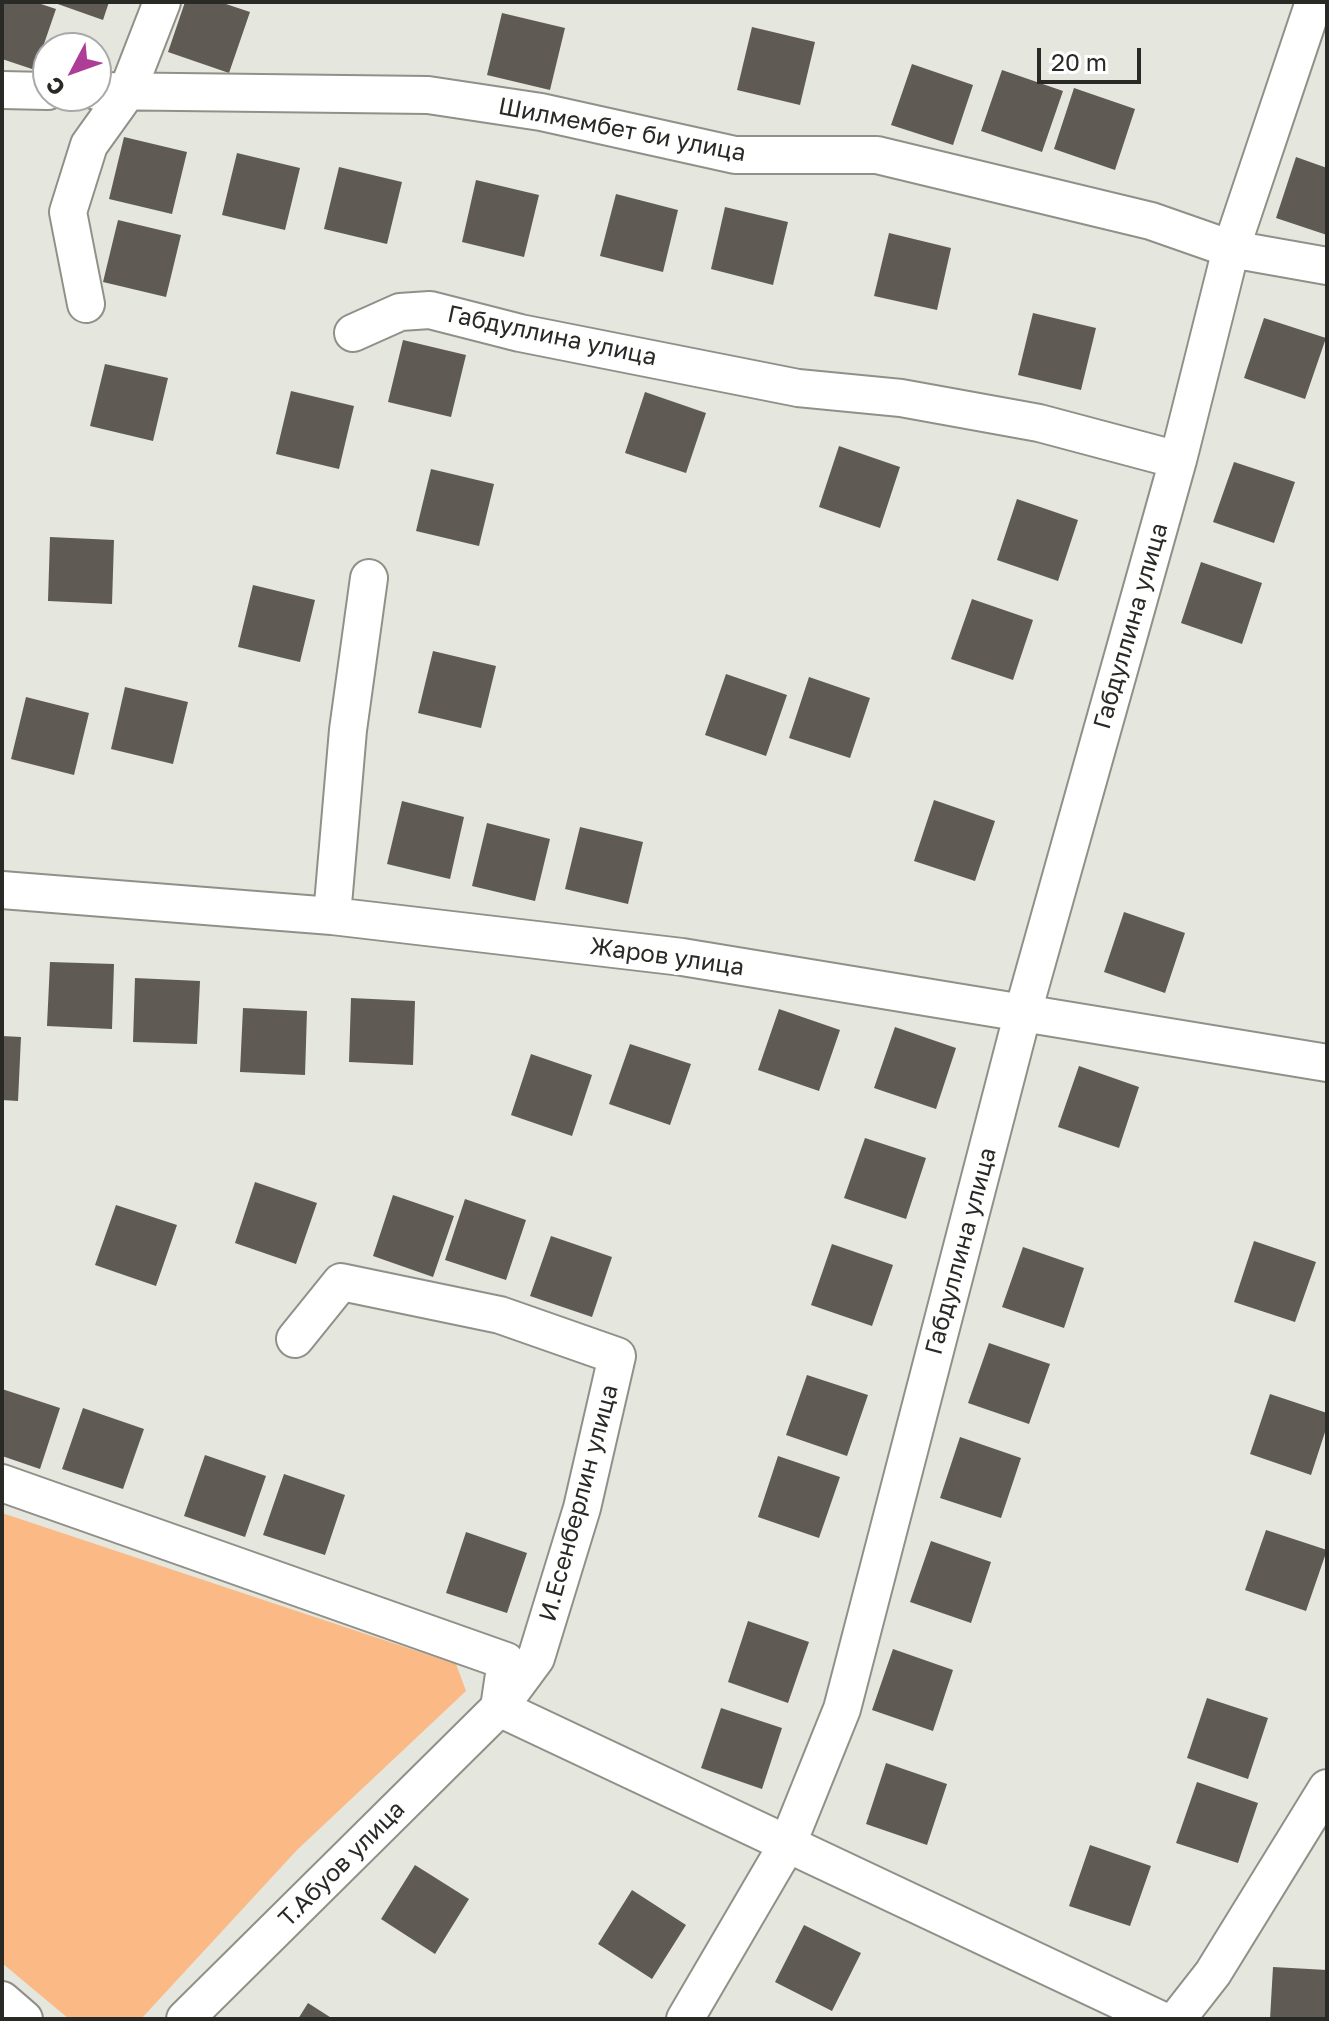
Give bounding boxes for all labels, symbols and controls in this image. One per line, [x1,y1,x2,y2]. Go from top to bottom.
north arrow [32,32,112,112]
scale bar [1041,32,1145,82]
text: 20 m [1051,47,1107,76]
text: С [40,72,70,102]
street label: Шилмембет би улица [496,92,748,168]
street label: Габдуллина улица [445,300,659,372]
street label: Габдуллина улица [1088,520,1174,732]
street label: Жаров улица [588,932,746,982]
street label: Габдуллина улица [920,1144,1002,1358]
street label: И.Есенберлин улица [534,1382,624,1624]
street label: Т.Абуов улица [273,1795,411,1933]

